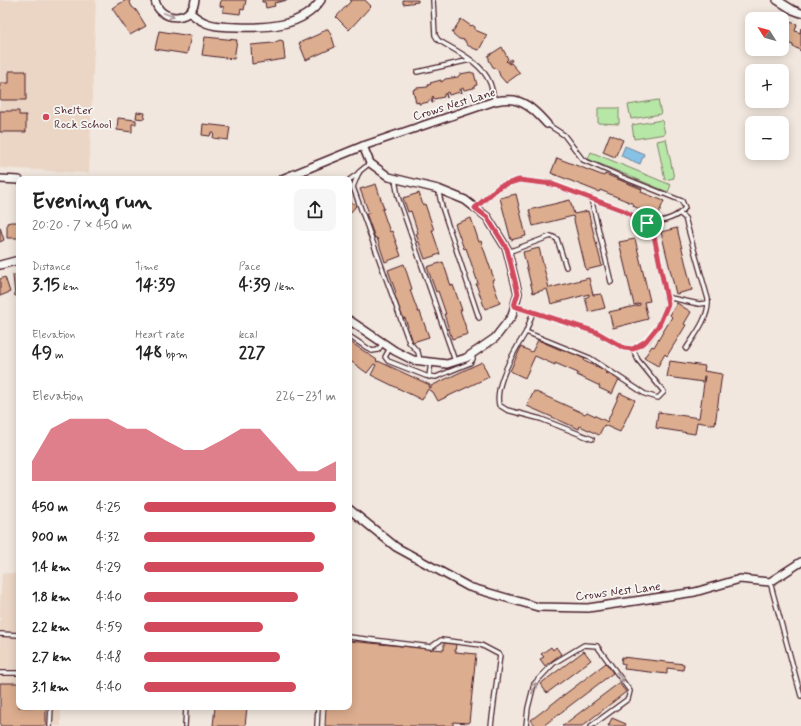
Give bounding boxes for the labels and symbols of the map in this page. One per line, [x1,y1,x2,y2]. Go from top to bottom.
one-way arrow [163,11,175,19]
north arrow [745,12,789,56]
street label: Crows Nest Lane [411,85,498,125]
place label: Shelter Rock School [54,103,112,133]
marker: Shelter Rock School [41,112,51,122]
pin [630,206,664,240]
street label: Crows Nest Lane [575,579,662,605]
one-way arrow [616,671,624,682]
one-way arrow [530,682,538,694]

